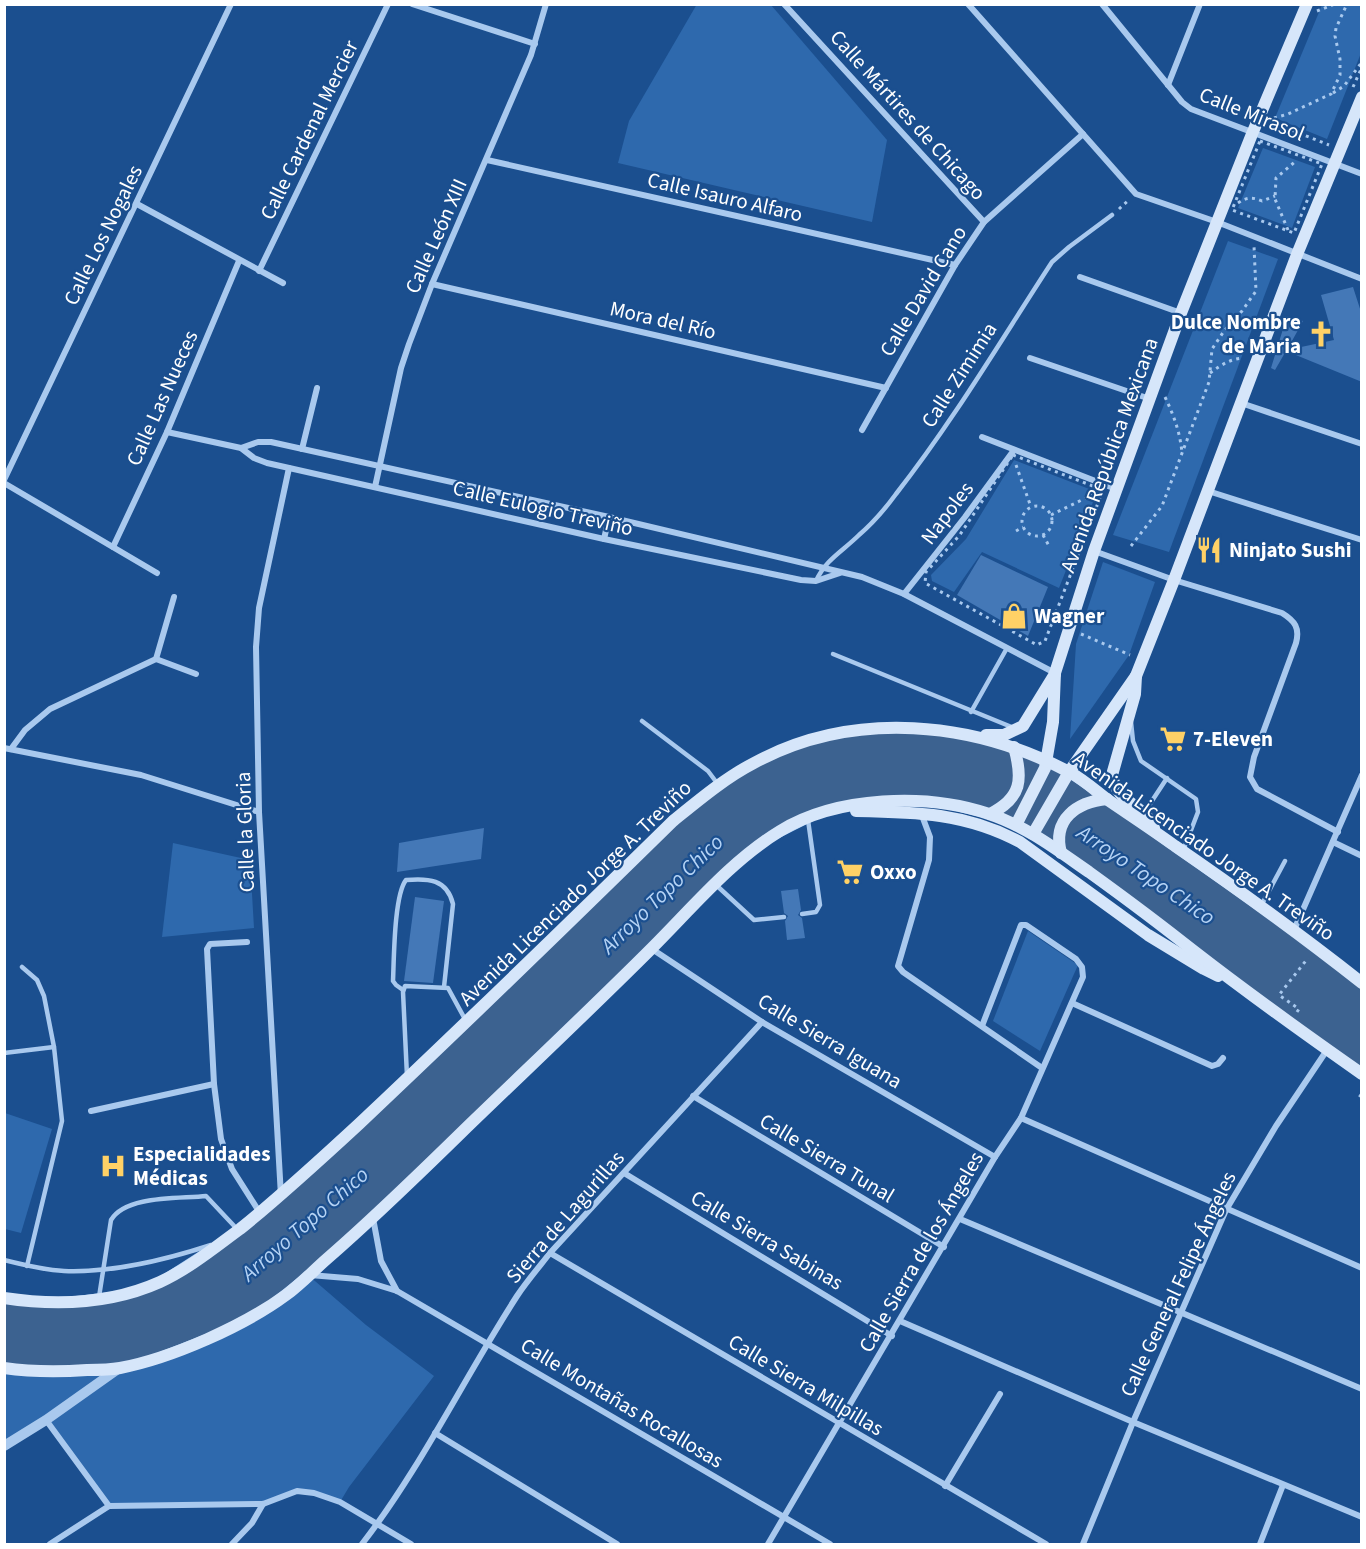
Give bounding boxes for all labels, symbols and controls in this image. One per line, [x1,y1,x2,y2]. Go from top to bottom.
street label: Calle Mártires de Chicago [823,23,993,207]
street label: Calle Cardenal Mercier [252,35,366,225]
street label: Calle Mirasol [1195,79,1309,149]
street label: Calle Los Nogales [56,160,150,310]
street label: Calle Isauro Alfaro [644,165,806,229]
street label: Calle León XIII [397,174,475,298]
street label: Calle David Cano [872,220,974,362]
street label: Mora del Río [607,293,719,347]
place label: Dulce Nombre de Maria [1171,307,1301,361]
street label: Calle Zimimia [914,316,1004,434]
church icon: Dulce Nombre de Maria [1306,319,1336,349]
street label: Calle Las Nueces [119,325,205,471]
street label: Avenida República Mexicana [1052,333,1166,577]
street label: Calle Eulogio Treviño [450,473,636,543]
street label: Napoles [913,475,981,551]
restaurant icon: Ninjato Sushi [1194,535,1224,565]
place label: Ninjato Sushi [1229,535,1352,565]
shop icon: Wagner [999,601,1029,631]
place label: Wagner [1034,601,1105,631]
supermarket icon: 7-Eleven [1158,724,1188,754]
place label: 7-Eleven [1193,724,1273,754]
street label: Avenida Licenciado Jorge A. Treviño [1067,744,1341,948]
street label: Calle la Gloria [228,771,262,893]
street label: Avenida Licenciado Jorge A. Treviño [452,773,698,1013]
water label: Arroyo Topo Chico [1069,816,1221,933]
water label: Arroyo Topo Chico [592,827,731,963]
supermarket icon: Oxxo [835,857,865,887]
place label: Oxxo [870,857,917,887]
street label: Calle Sierra Iguana [752,986,908,1096]
street label: Calle Sierra Tunal [754,1106,900,1210]
place label: Especialidades Médicas [133,1139,271,1193]
street label: Sierra de Lagurillas [499,1144,631,1290]
street label: Calle Sierra de los Ángeles [851,1146,991,1358]
hospital icon: Especialidades Médicas [98,1151,128,1181]
water label: Arroyo Topo Chico [232,1159,376,1290]
street label: Calle General Felipe Ángeles [1113,1166,1244,1402]
street label: Calle Sierra Sabinas [685,1183,849,1298]
street label: Calle Sierra Milpillas [723,1327,889,1443]
street label: Calle Montañas Rocallosas [515,1330,729,1476]

